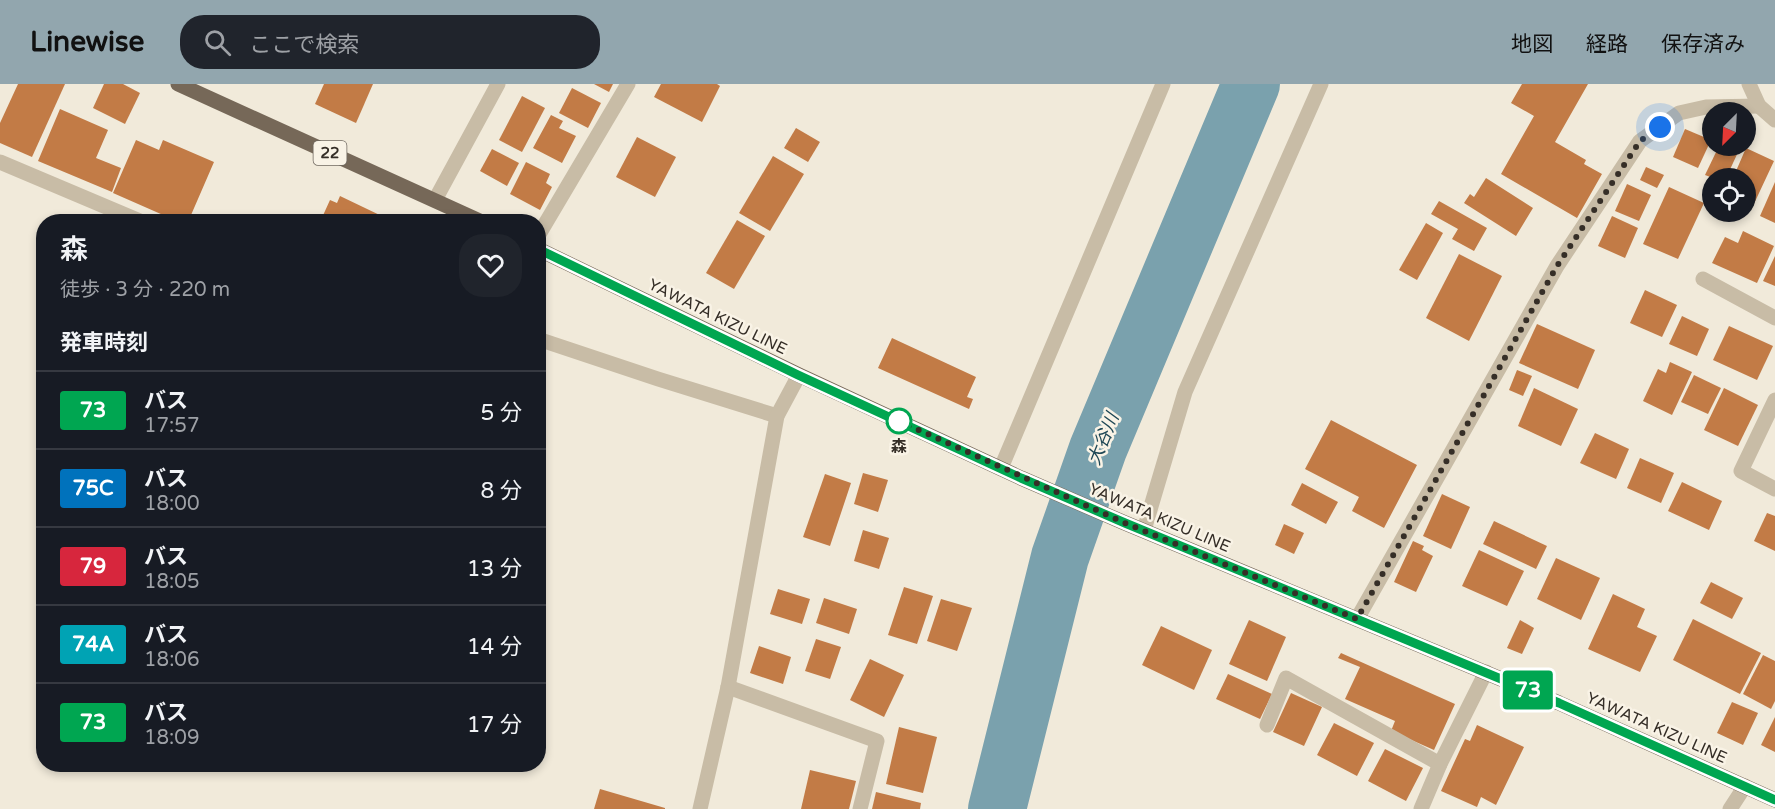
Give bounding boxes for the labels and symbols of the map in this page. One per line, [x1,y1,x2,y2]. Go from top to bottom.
north arrow [1702,102,1756,156]
your location [1645,112,1675,142]
road number: 22 [314,141,346,165]
street label: YAWATA KIZU LINE [645,275,790,359]
marker: 森 [886,408,912,434]
water label: 大谷川 [1083,408,1124,468]
place label: 森 [891,437,907,457]
street label: YAWATA KIZU LINE [1086,479,1233,557]
line badge: 73 [1501,670,1555,710]
street label: YAWATA KIZU LINE [1583,688,1730,768]

